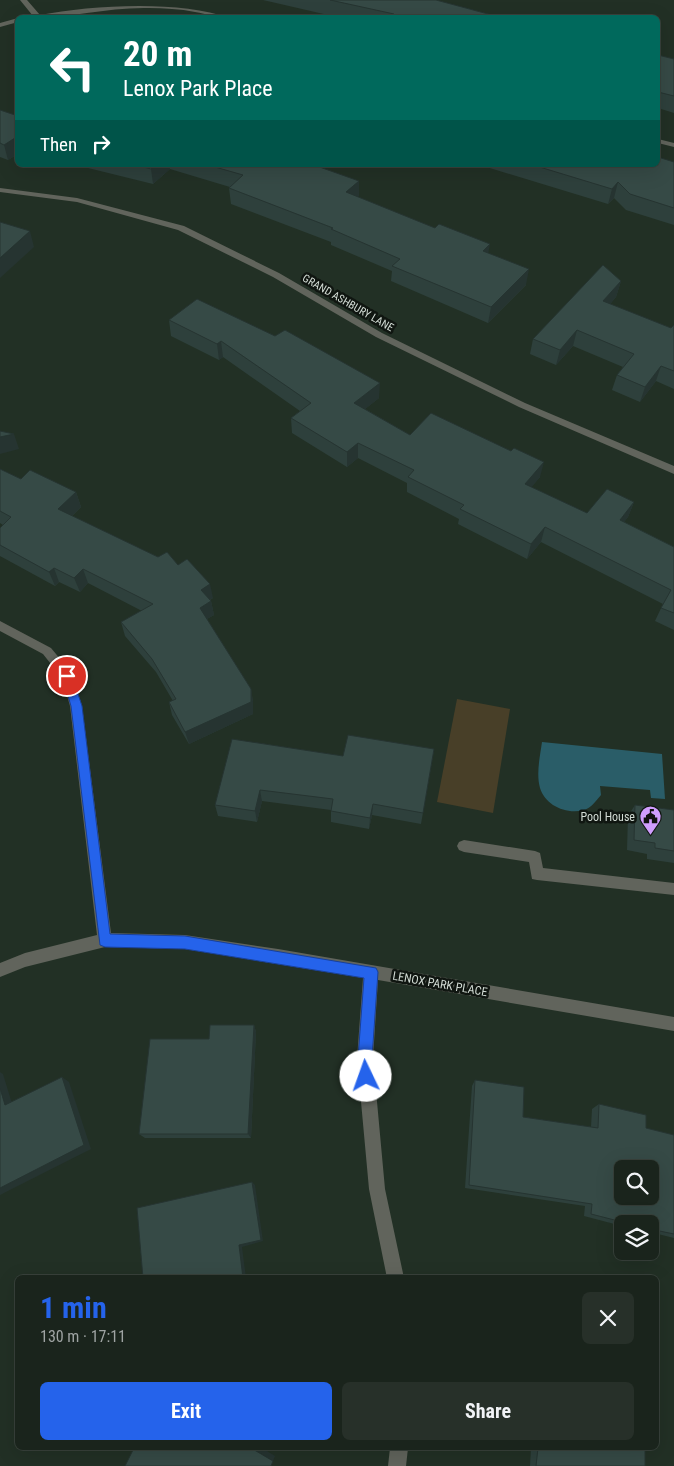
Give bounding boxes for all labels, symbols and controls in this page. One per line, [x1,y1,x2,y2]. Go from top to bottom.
text: 20 m [123,34,192,75]
icon: left [40,35,105,100]
text: Lenox Park Place [123,76,273,101]
icon: right [87,130,115,158]
text: Then [40,133,77,156]
street label: GRAND ASHBURY LANE [300,272,396,335]
pin [46,655,88,697]
icon: arrive [53,662,81,690]
public building icon: Pool House [639,805,663,836]
place label: Pool House [581,810,635,824]
street label: LENOX PARK PLACE [391,969,489,999]
position arrow [339,1049,391,1101]
map controls [614,1160,659,1260]
button: search [614,1160,659,1205]
button: layers [614,1215,659,1260]
text: 1 min [40,1290,107,1325]
button: close [582,1292,634,1344]
text: 130 m · 17:11 [40,1327,126,1346]
button: Exit [40,1382,332,1440]
button: Share [342,1382,634,1440]

